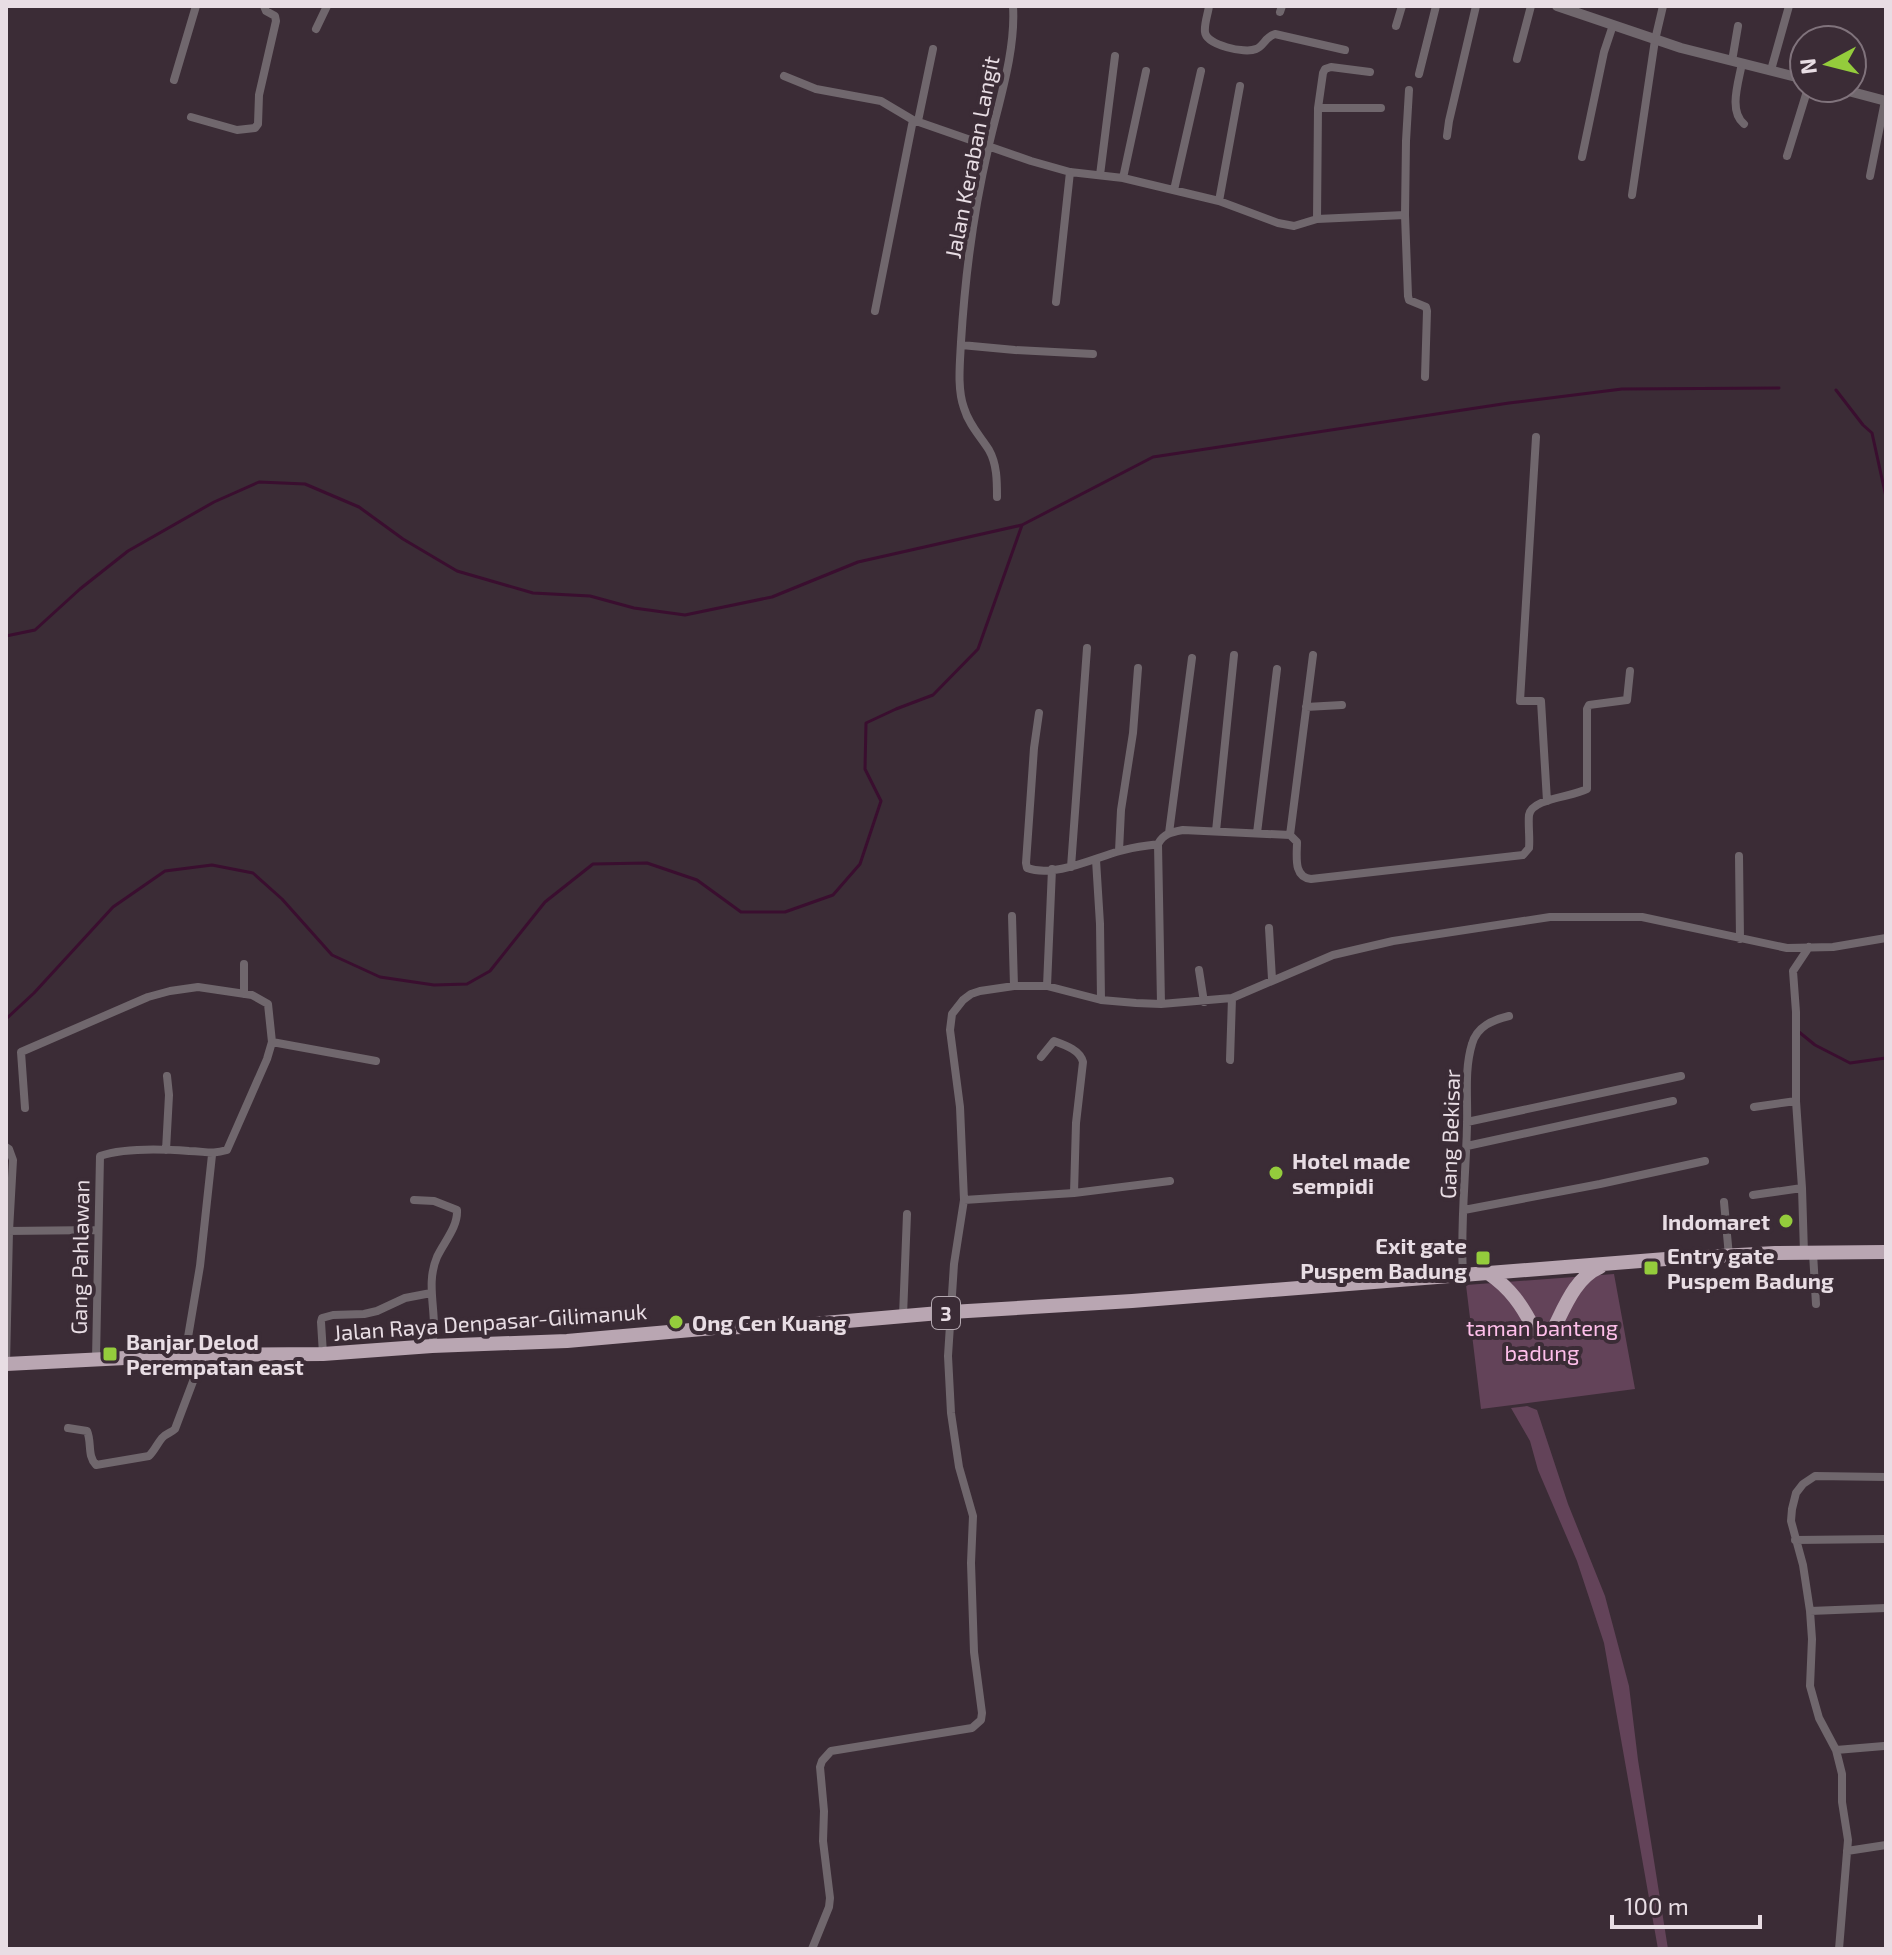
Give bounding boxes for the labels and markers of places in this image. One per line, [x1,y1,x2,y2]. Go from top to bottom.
place label: Hotel made sempidi [1292,1147,1411,1198]
marker: Hotel made sempidi [1267,1164,1285,1182]
place label: Indomaret [1662,1208,1770,1234]
marker: Indomaret [1777,1212,1795,1230]
place label: Exit gate Puspem Badung [1300,1232,1467,1283]
place label: Entry gate Puspem Badung [1667,1242,1834,1293]
marker: Exit gate Puspem Badung [1474,1249,1492,1267]
marker: Entry gate Puspem Badung [1642,1259,1660,1277]
place label: Ong Cen Kuang [692,1309,847,1335]
marker: Ong Cen Kuang [667,1313,685,1331]
place label: Banjar Delod Perempatan east [126,1328,304,1379]
marker: Banjar Delod Perempatan east [101,1345,119,1363]

